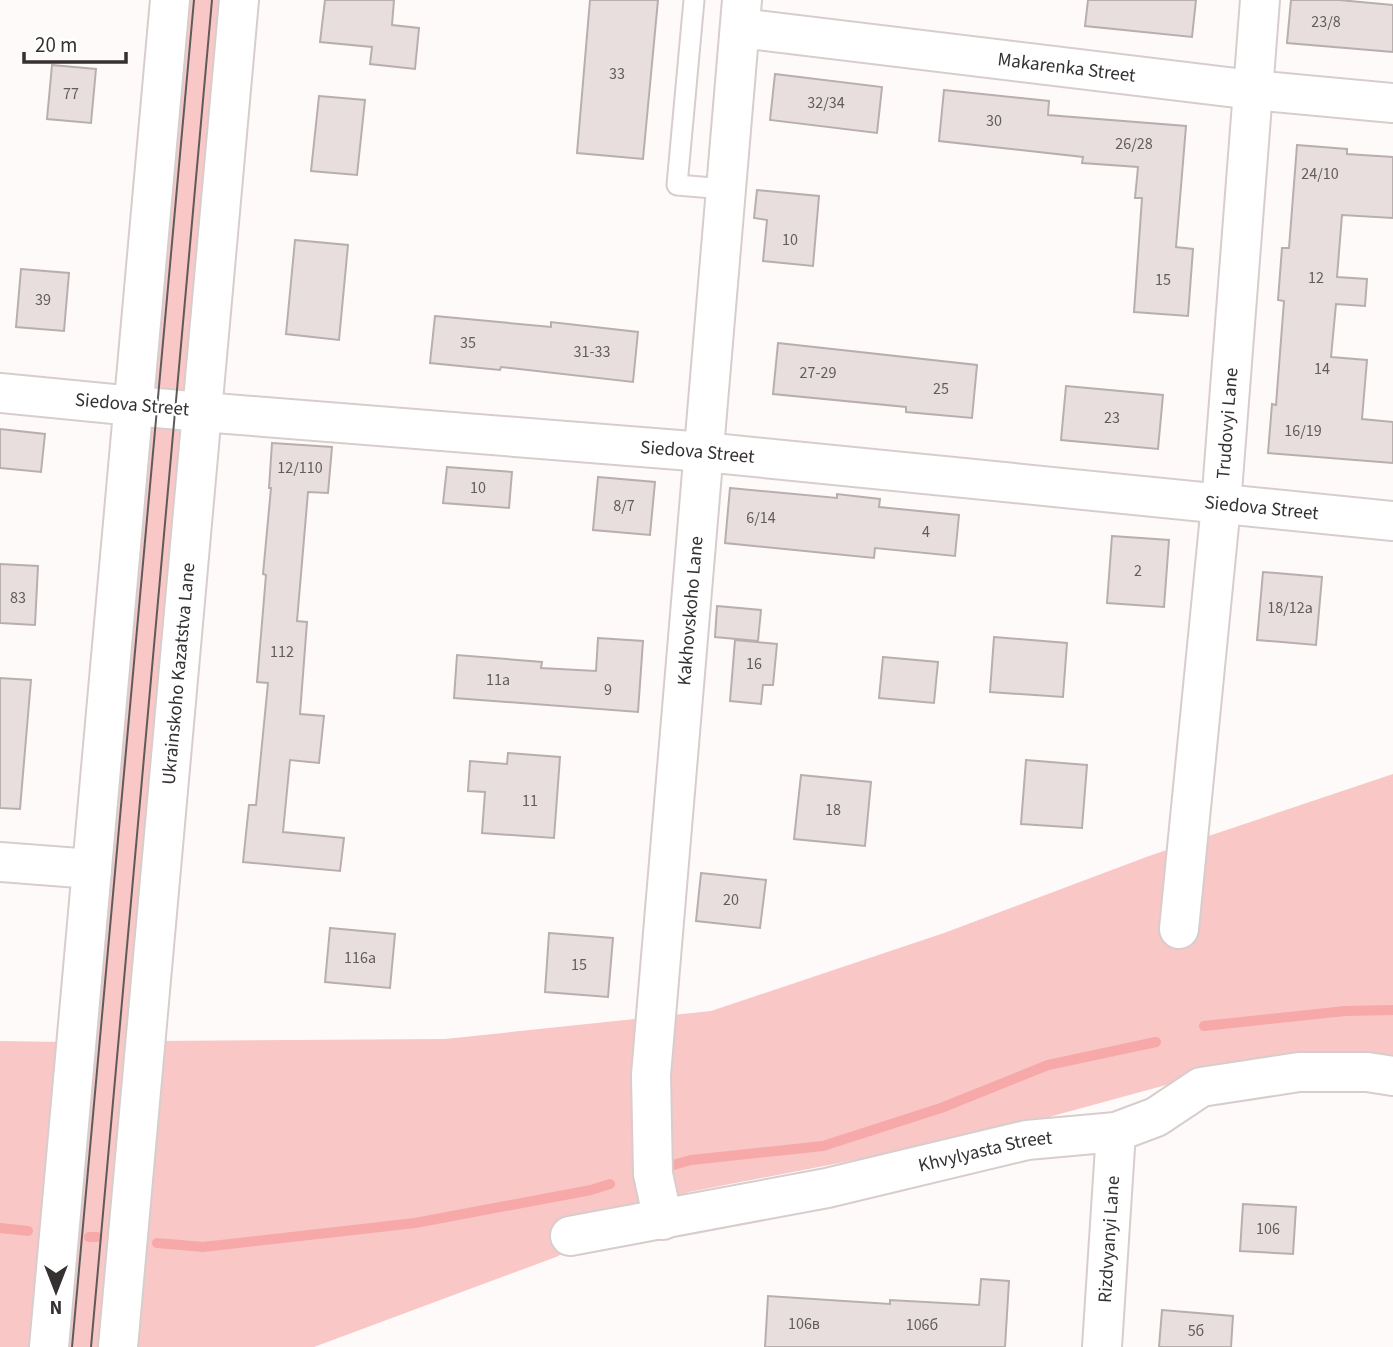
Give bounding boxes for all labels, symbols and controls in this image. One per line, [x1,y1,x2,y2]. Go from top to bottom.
house number: 23/8 [1311,11,1341,33]
scale bar [24,21,126,65]
text: 20 m [35,30,77,60]
street label: Makarenka Street [996,46,1138,89]
house number: 33 [609,63,625,85]
house number: 77 [63,83,79,105]
house number: 32/34 [807,92,845,114]
house number: 30 [986,110,1002,132]
house number: 26/28 [1115,133,1153,155]
house number: 24/10 [1301,163,1339,185]
house number: 10 [782,229,798,251]
house number: 12 [1308,267,1324,289]
house number: 15 [1155,269,1171,291]
house number: 39 [35,289,51,311]
house number: 35 [460,332,476,354]
house number: 31-33 [574,341,610,363]
house number: 14 [1314,358,1330,380]
house number: 27-29 [800,362,836,384]
street label: Trudovyi Lane [1210,366,1245,480]
house number: 25 [933,378,949,400]
street label: Siedova Street [74,387,191,423]
house number: 23 [1104,407,1120,429]
house number: 16/19 [1284,420,1322,442]
street label: Siedova Street [639,433,756,471]
house number: 12/110 [277,457,323,479]
house number: 10 [470,477,486,499]
street label: Siedova Street [1203,489,1321,527]
house number: 8/7 [613,495,635,517]
house number: 6/14 [746,507,776,529]
house number: 4 [922,521,930,543]
street label: Kakhovskoho Lane [671,535,710,687]
house number: 2 [1134,560,1142,582]
street label: Ukrainskoho Kazatstva Lane [155,562,202,786]
house number: 83 [10,587,26,609]
house number: 18/12а [1267,597,1313,619]
house number: 112 [270,641,294,663]
house number: 16 [746,653,762,675]
house number: 11а [486,669,510,691]
house number: 9 [604,679,612,701]
house number: 11 [522,790,538,812]
house number: 18 [825,799,841,821]
house number: 20 [723,889,739,911]
house number: 116а [344,947,376,969]
house number: 15 [571,954,587,976]
street label: Khvylyasta Street [915,1124,1054,1179]
street label: Rizdvyanyi Lane [1091,1175,1127,1304]
house number: 106 [1256,1218,1280,1240]
north arrow [21,1256,91,1326]
text: N [50,1293,62,1320]
house number: 106в [788,1313,820,1335]
house number: 106б [906,1314,938,1336]
house number: 5б [1188,1320,1204,1342]

